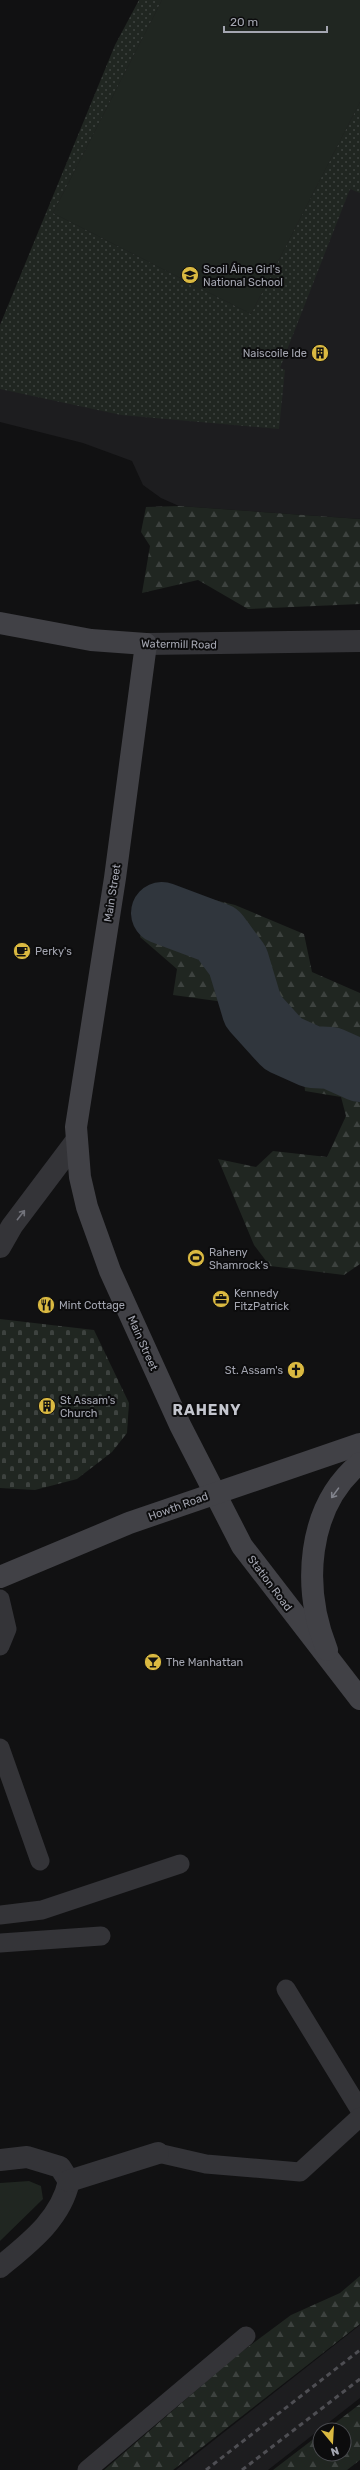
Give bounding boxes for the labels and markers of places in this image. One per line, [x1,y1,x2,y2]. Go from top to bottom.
place label: Scoil Áine Girl's National School [203,263,283,289]
school or university icon: Scoil Áine Girl's National School [180,265,200,285]
building icon: Naiscoile Ide [310,343,330,363]
place label: Naiscoile Ide [243,347,307,360]
cafe icon: Perky's [12,941,32,961]
place label: Perky's [35,945,72,958]
place label: Raheny Shamrock's [209,1246,269,1272]
sports icon: Raheny Shamrock's [186,1248,206,1268]
place label: Kennedy FitzPatrick [234,1287,289,1313]
office icon: Kennedy FitzPatrick [211,1289,231,1309]
restaurant icon: Mint Cottage [36,1295,56,1315]
place label: Mint Cottage [59,1299,125,1312]
church icon: St. Assam's [286,1360,306,1380]
place label: St. Assam's [225,1364,283,1377]
place label: St Assam's Church [60,1394,116,1420]
building icon: St Assam's Church [37,1396,57,1416]
bar icon: The Manhattan [143,1652,163,1672]
place label: The Manhattan [166,1656,243,1669]

